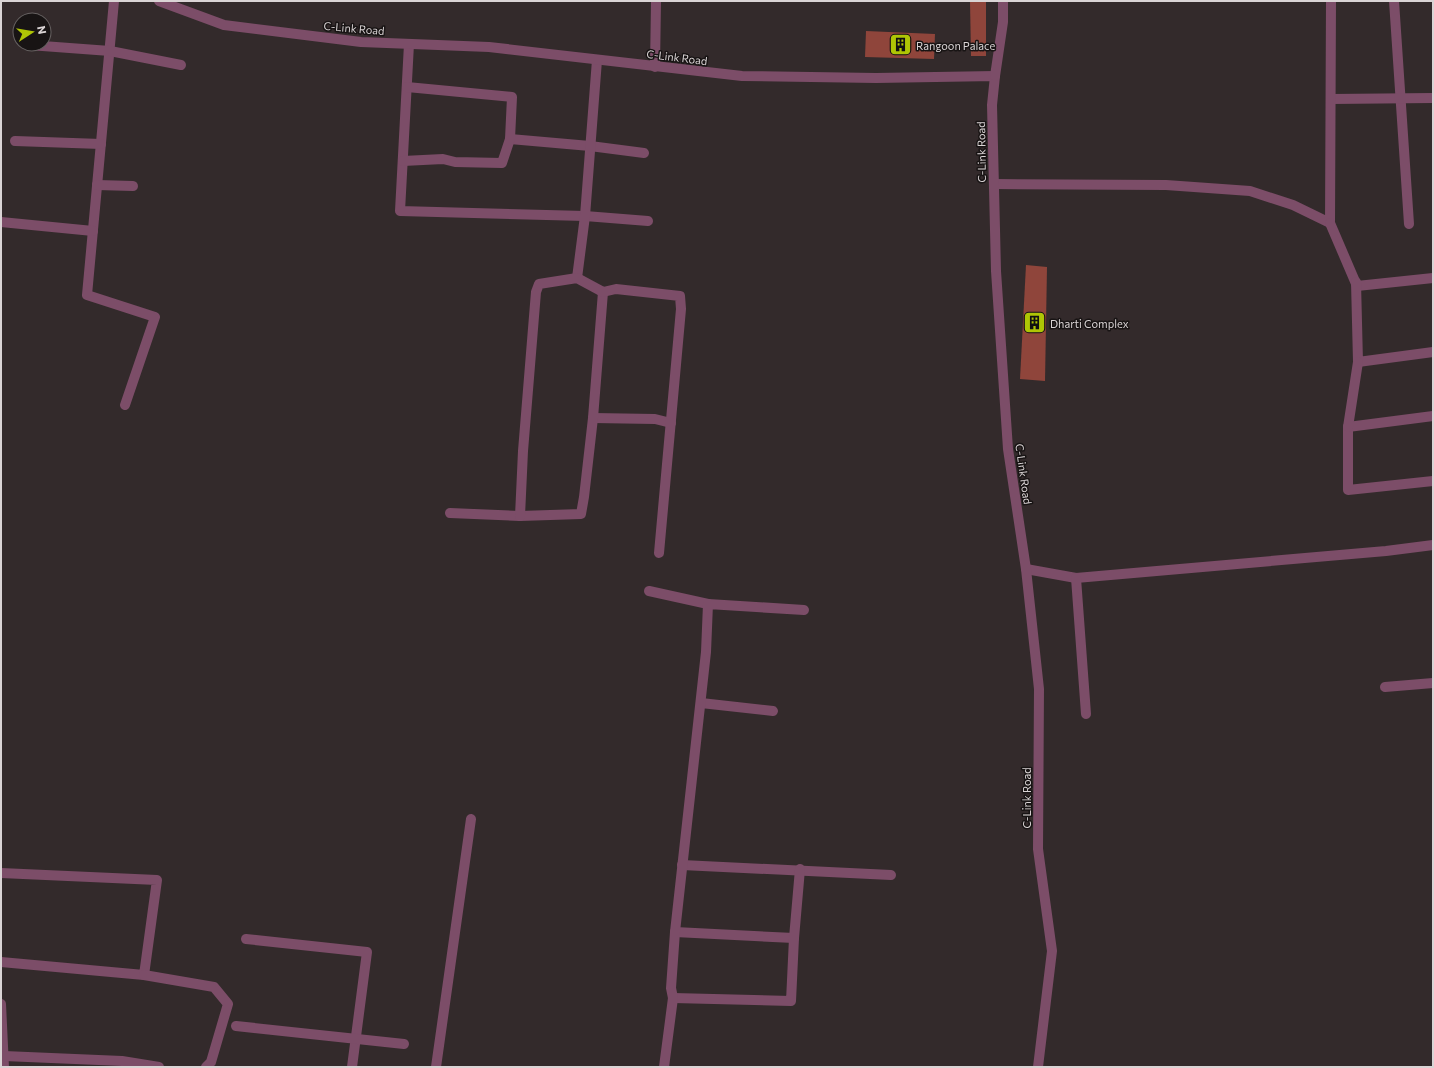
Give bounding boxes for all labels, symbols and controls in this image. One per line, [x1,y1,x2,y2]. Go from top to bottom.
north arrow [12,12,52,52]
street label: C-Link Road [323,19,385,37]
text: N [35,24,49,35]
building icon: Rangoon Palace [887,32,913,58]
place label: Rangoon Palace [916,39,995,52]
street label: C-Link Road [646,47,708,67]
street label: C-Link Road [974,121,988,183]
building icon: Dharti Complex [1022,310,1048,336]
place label: Dharti Complex [1050,317,1129,330]
street label: C-Link Road [1013,443,1035,505]
street label: C-Link Road [1020,767,1033,829]

